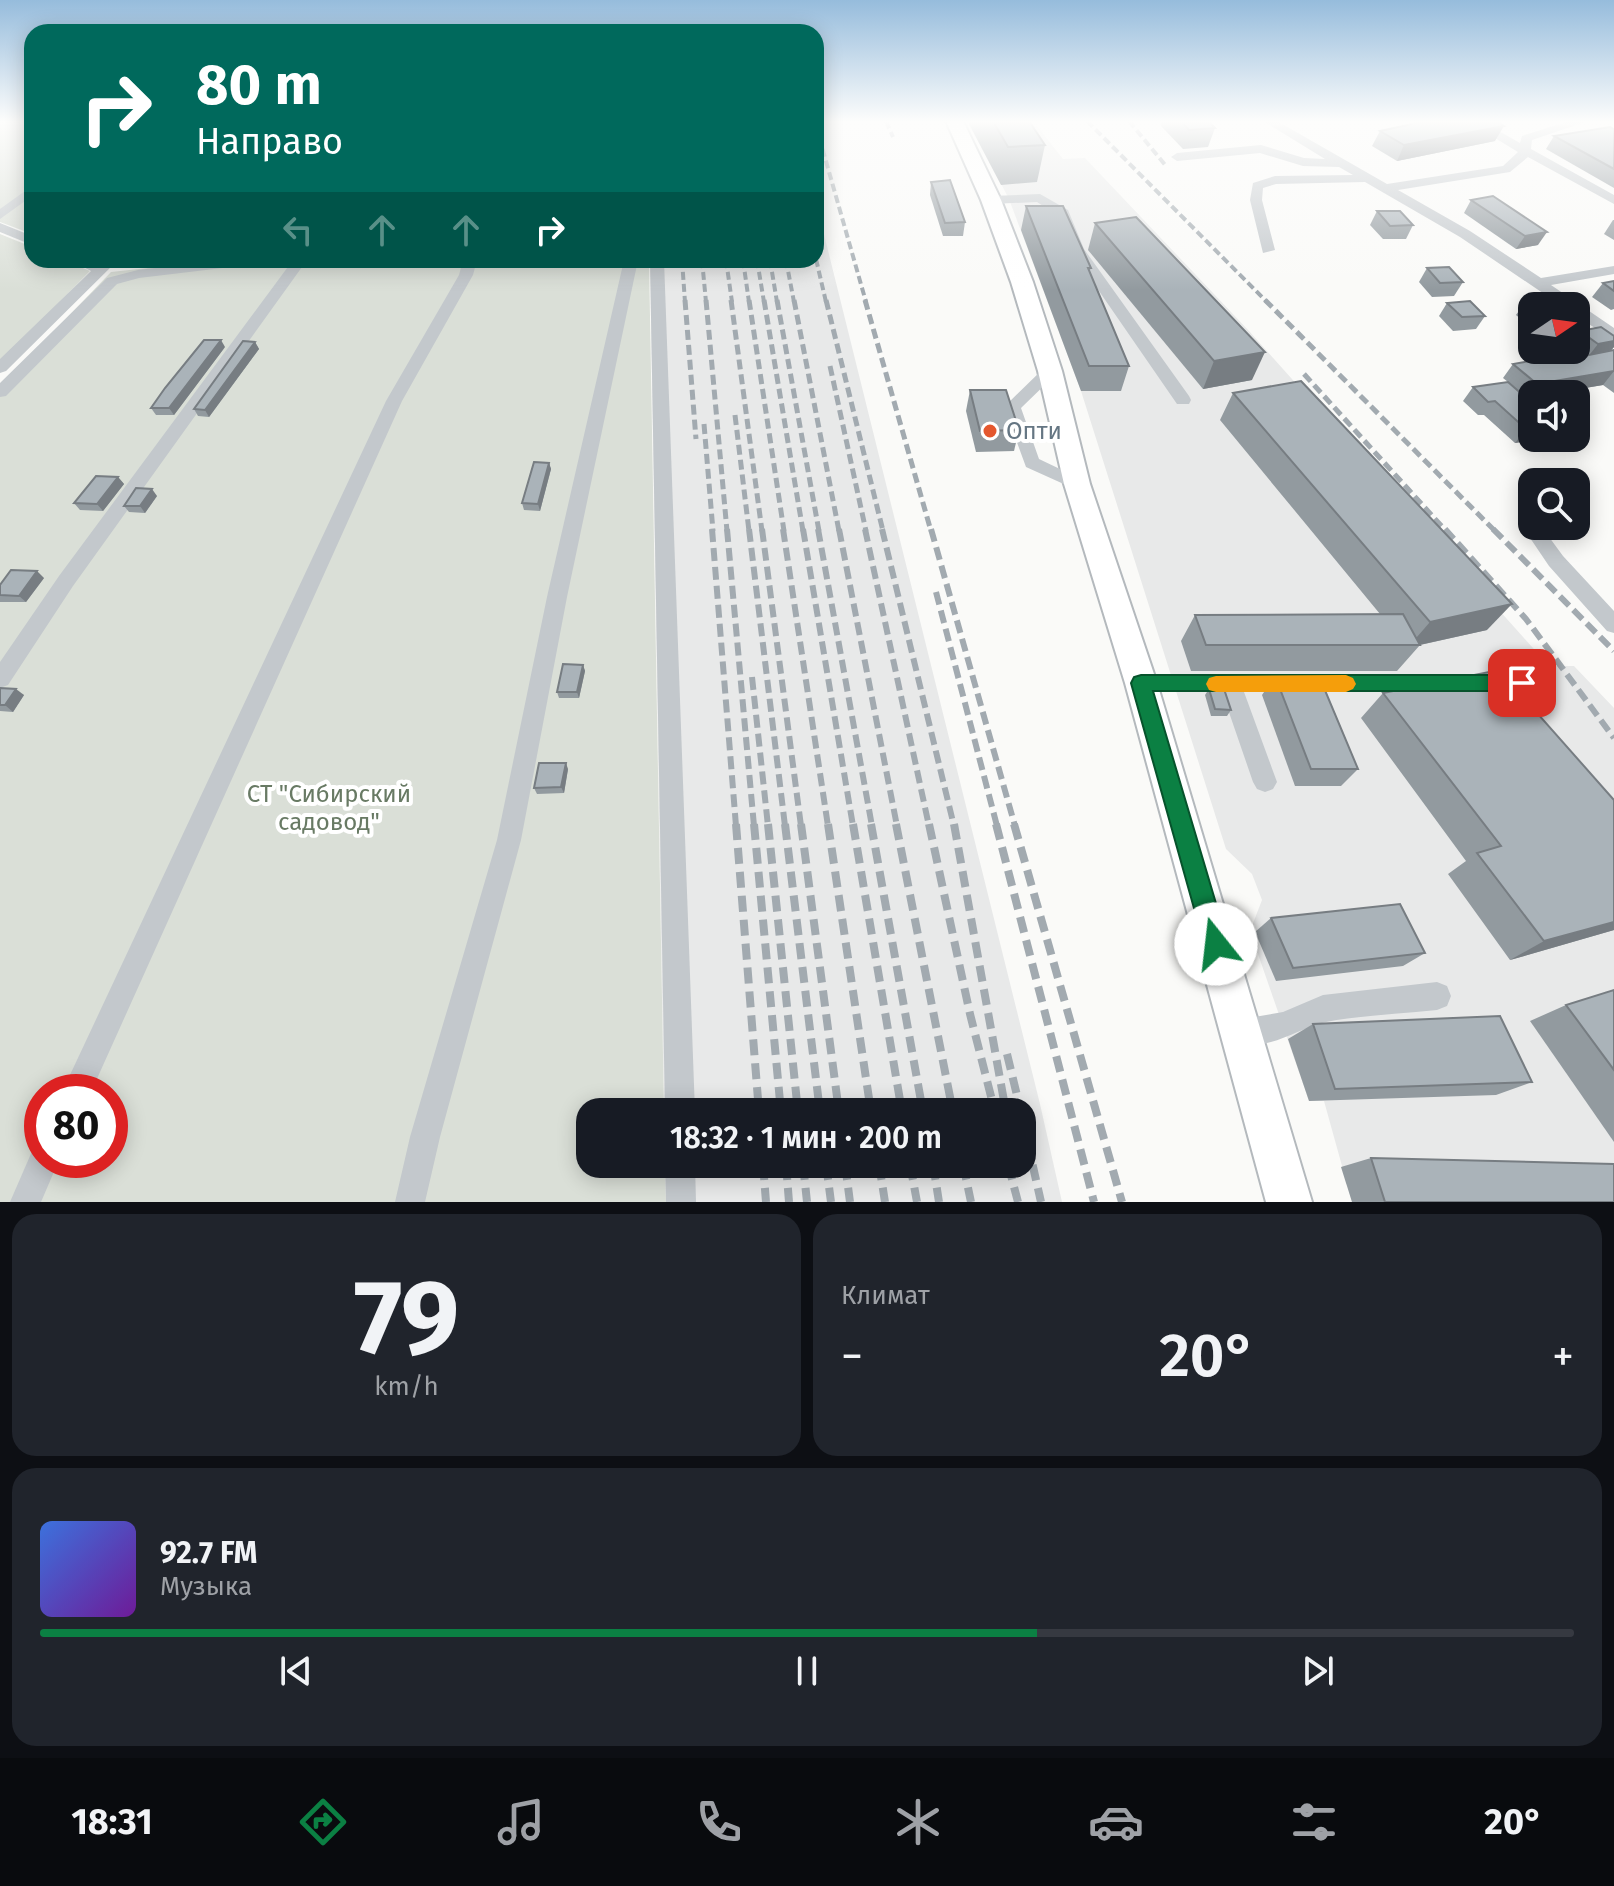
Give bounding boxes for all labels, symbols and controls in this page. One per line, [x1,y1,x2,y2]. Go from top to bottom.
text: 80 m [196,52,322,119]
icon: right [64,56,168,160]
text: Направо [196,120,343,164]
icon: left [276,208,320,252]
icon: ahead [360,208,404,252]
icon: ahead [444,208,488,252]
icon: right [528,208,572,252]
north arrow [1518,292,1590,364]
map controls [1518,292,1590,540]
button: sound [1518,380,1590,452]
place label: Опти [1006,417,1062,445]
marker: Опти [981,422,999,440]
button: search [1518,468,1590,540]
pin [1488,649,1556,717]
icon: arrive [1500,661,1544,705]
park label: СТ "Сибирский садовод" [247,780,411,836]
position arrow [1174,902,1258,986]
speed limit sign: 80 [24,1074,128,1178]
text: 18:32 · 1 мин · 200 m [670,1120,942,1156]
text: 79 [354,1256,459,1381]
text: Климат [841,1280,930,1311]
text: 20° [1159,1320,1256,1392]
text: − [841,1330,863,1383]
text: + [1552,1330,1574,1383]
text: km/h [374,1371,439,1402]
text: 92.7 FM [160,1535,257,1571]
text: Музыка [160,1571,252,1602]
icon: previous [274,1649,318,1693]
icon: pause [785,1649,829,1693]
icon: next [1296,1649,1340,1693]
icon: directions [295,1794,351,1850]
icon: music [493,1794,549,1850]
icon: phone [691,1794,747,1850]
icon: climate [890,1794,946,1850]
icon: car [1088,1794,1144,1850]
icon: filters [1286,1794,1342,1850]
text: 18:31 [71,1800,153,1844]
text: 20° [1484,1800,1543,1844]

